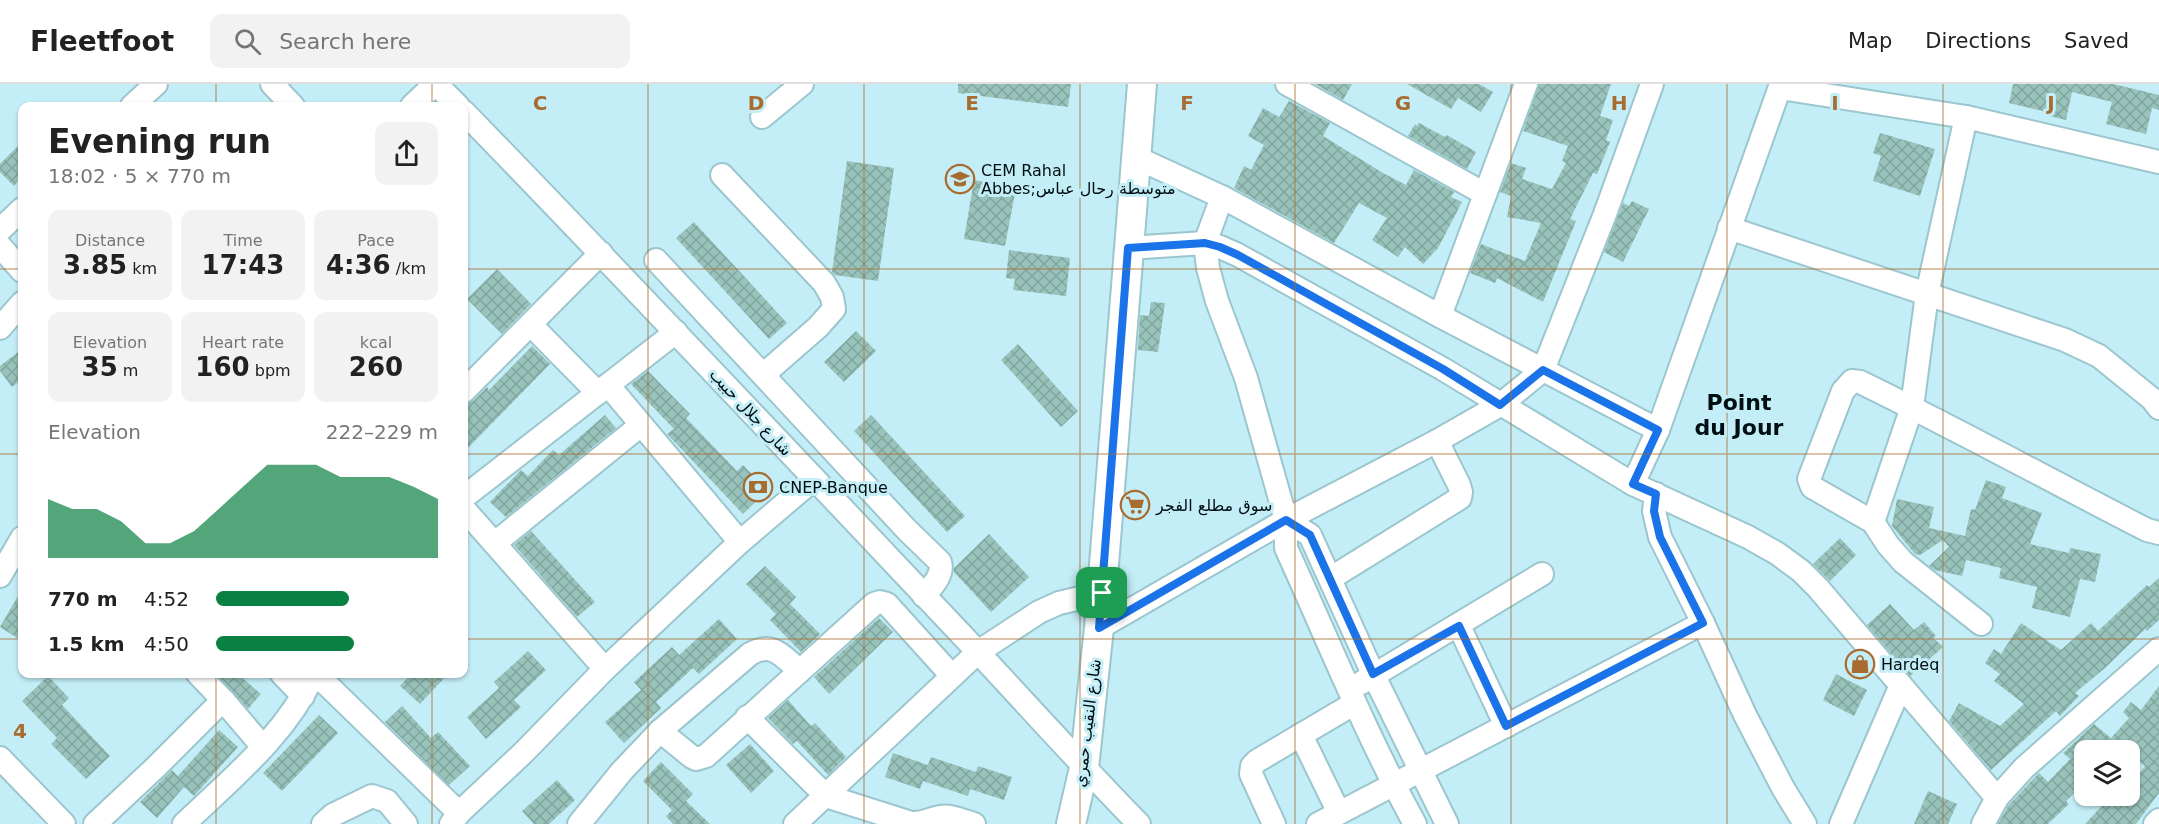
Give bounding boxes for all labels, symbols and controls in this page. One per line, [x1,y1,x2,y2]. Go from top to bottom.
search box [210,14,630,68]
text: Fleetfoot [30,25,174,58]
icon: search [231,25,264,58]
text: Search here [279,29,411,54]
text: Map [1848,29,1892,53]
text: Directions [1925,29,2031,53]
text: Saved [2064,29,2129,53]
text: C [533,91,547,115]
text: D [748,91,764,115]
text: E [965,91,979,115]
text: F [1180,91,1194,115]
text: G [1395,91,1411,115]
text: H [1611,91,1627,115]
text: I [1831,91,1839,115]
text: J [2045,91,2055,115]
text: Evening run [48,122,271,161]
button: share [375,122,438,185]
place label: CEM Rahal Abbes;متوسطة رحال عباس [981,161,1176,199]
school or university icon: CEM Rahal Abbes;متوسطة رحال عباس [944,163,976,195]
text: 18:02 · 5 × 770 m [48,164,231,188]
text: Distance [75,231,145,250]
text: Time [223,231,263,250]
text: Pace [357,231,395,250]
text: 3.85 [63,250,127,280]
text: 17:43 [202,250,284,280]
text: 4:36 [326,250,391,280]
text: km [127,259,157,278]
text: /km [391,259,426,278]
text: Elevation [73,333,147,352]
text: Heart rate [202,333,284,352]
text: kcal [360,333,392,352]
text: 35 [82,352,118,382]
text: 160 [195,352,250,382]
text: 260 [349,352,403,382]
text: m [118,361,138,380]
text: bpm [250,361,291,380]
street label: شارع جلال حبيب [705,365,796,460]
district label: Point du Jour [1695,390,1784,440]
text: Elevation [48,420,141,444]
text: 222–229 m [326,420,438,444]
bank icon: CNEP-Banque [742,471,774,503]
place label: CNEP-Banque [779,478,888,497]
supermarket icon: سوق مطلع الفجر [1119,489,1151,521]
place label: سوق مطلع الفجر [1155,496,1272,516]
pin [1076,567,1127,618]
icon: arrive [1085,576,1118,609]
text: 770 m [48,587,118,611]
text: 4:52 [144,587,189,611]
text: 1.5 km [48,632,125,656]
text: 4:50 [144,632,189,656]
shop icon: Hardeq [1844,648,1876,680]
place label: Hardeq [1881,655,1939,674]
street label: شارع النقيب حمري [1070,658,1106,788]
text: 4 [13,719,27,743]
map controls [2074,740,2140,806]
button: layers [2074,740,2140,806]

